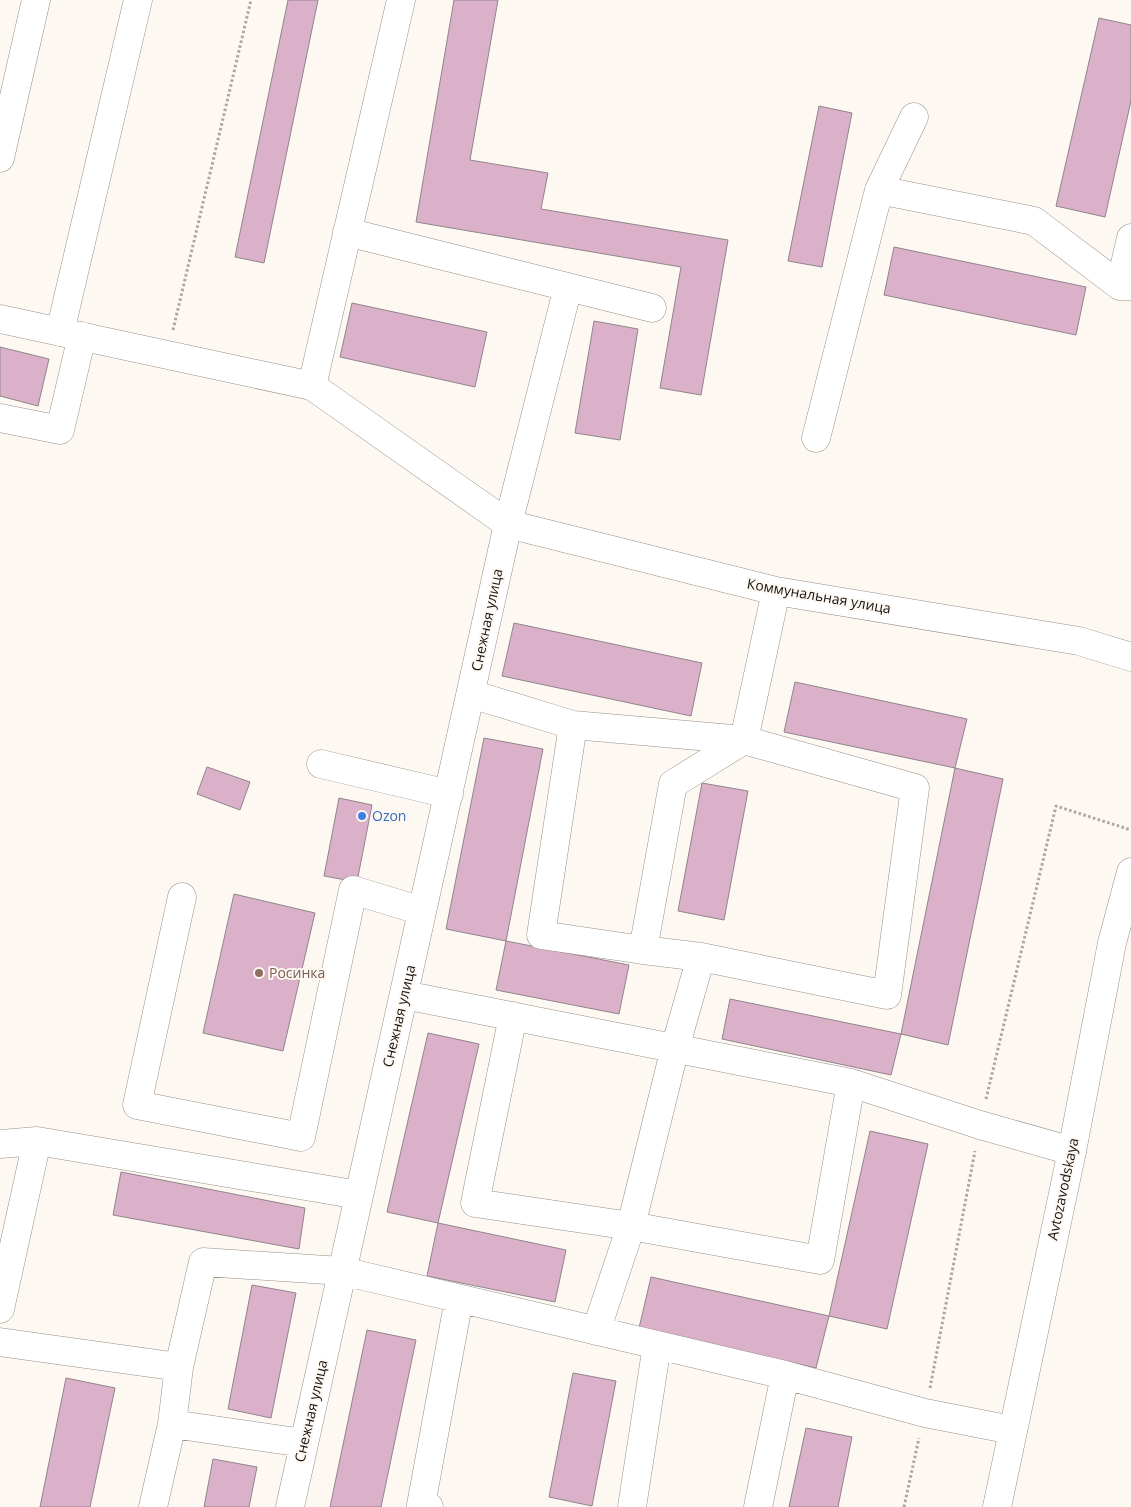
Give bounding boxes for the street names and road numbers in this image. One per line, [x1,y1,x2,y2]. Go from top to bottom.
street label: Снежная улица [466,567,507,673]
street label: Коммунальная улица [746,573,893,618]
street label: Снежная улица [378,963,420,1069]
street label: Avtozavodskaya [1042,1136,1083,1242]
street label: Снежная улица [290,1358,332,1464]

